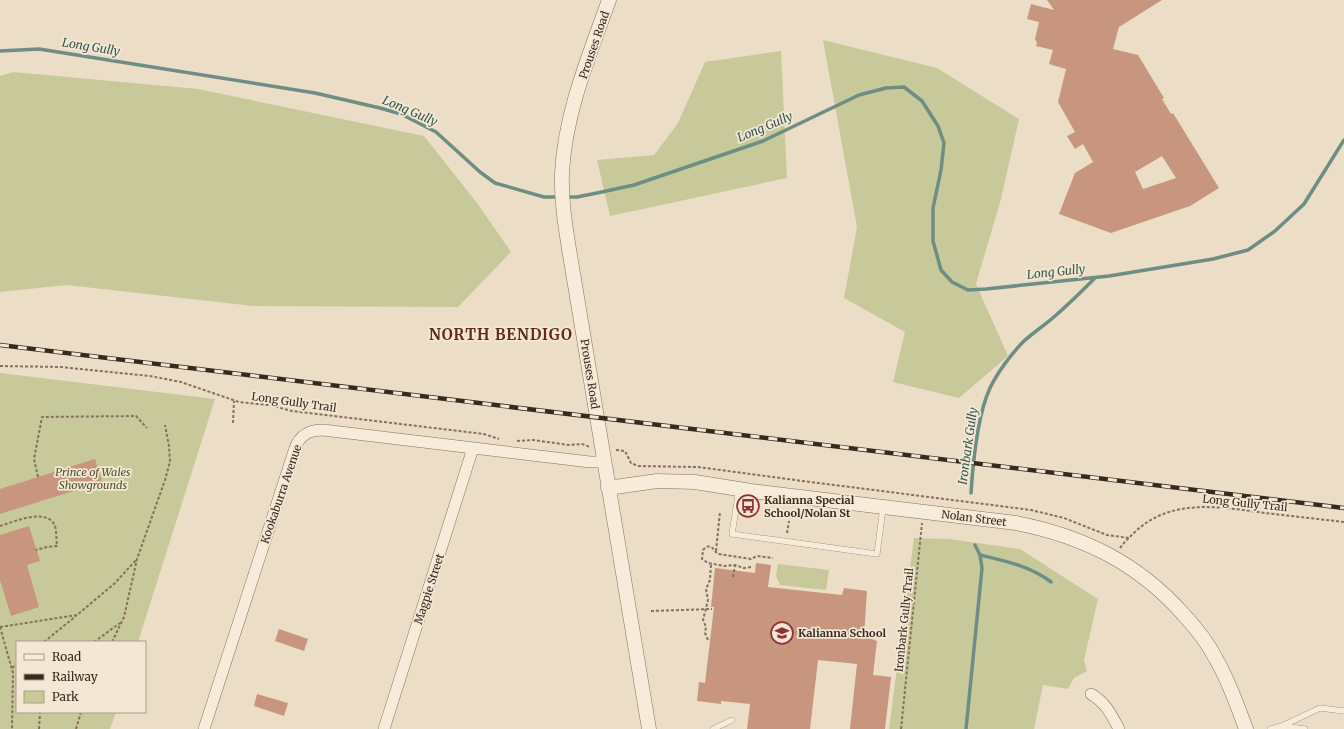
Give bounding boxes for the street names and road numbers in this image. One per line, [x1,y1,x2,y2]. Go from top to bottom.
street label: Prouses Road [576,9,612,81]
street label: Prouses Road [578,338,603,410]
street label: Long Gully Trail [251,389,338,415]
street label: Kookaburra Avenue [257,442,305,545]
street label: Long Gully Trail [1202,492,1289,514]
street label: Nolan Street [941,507,1008,529]
street label: Magpie Street [411,551,447,626]
street label: Ironbark Gully Trail [892,567,916,673]

